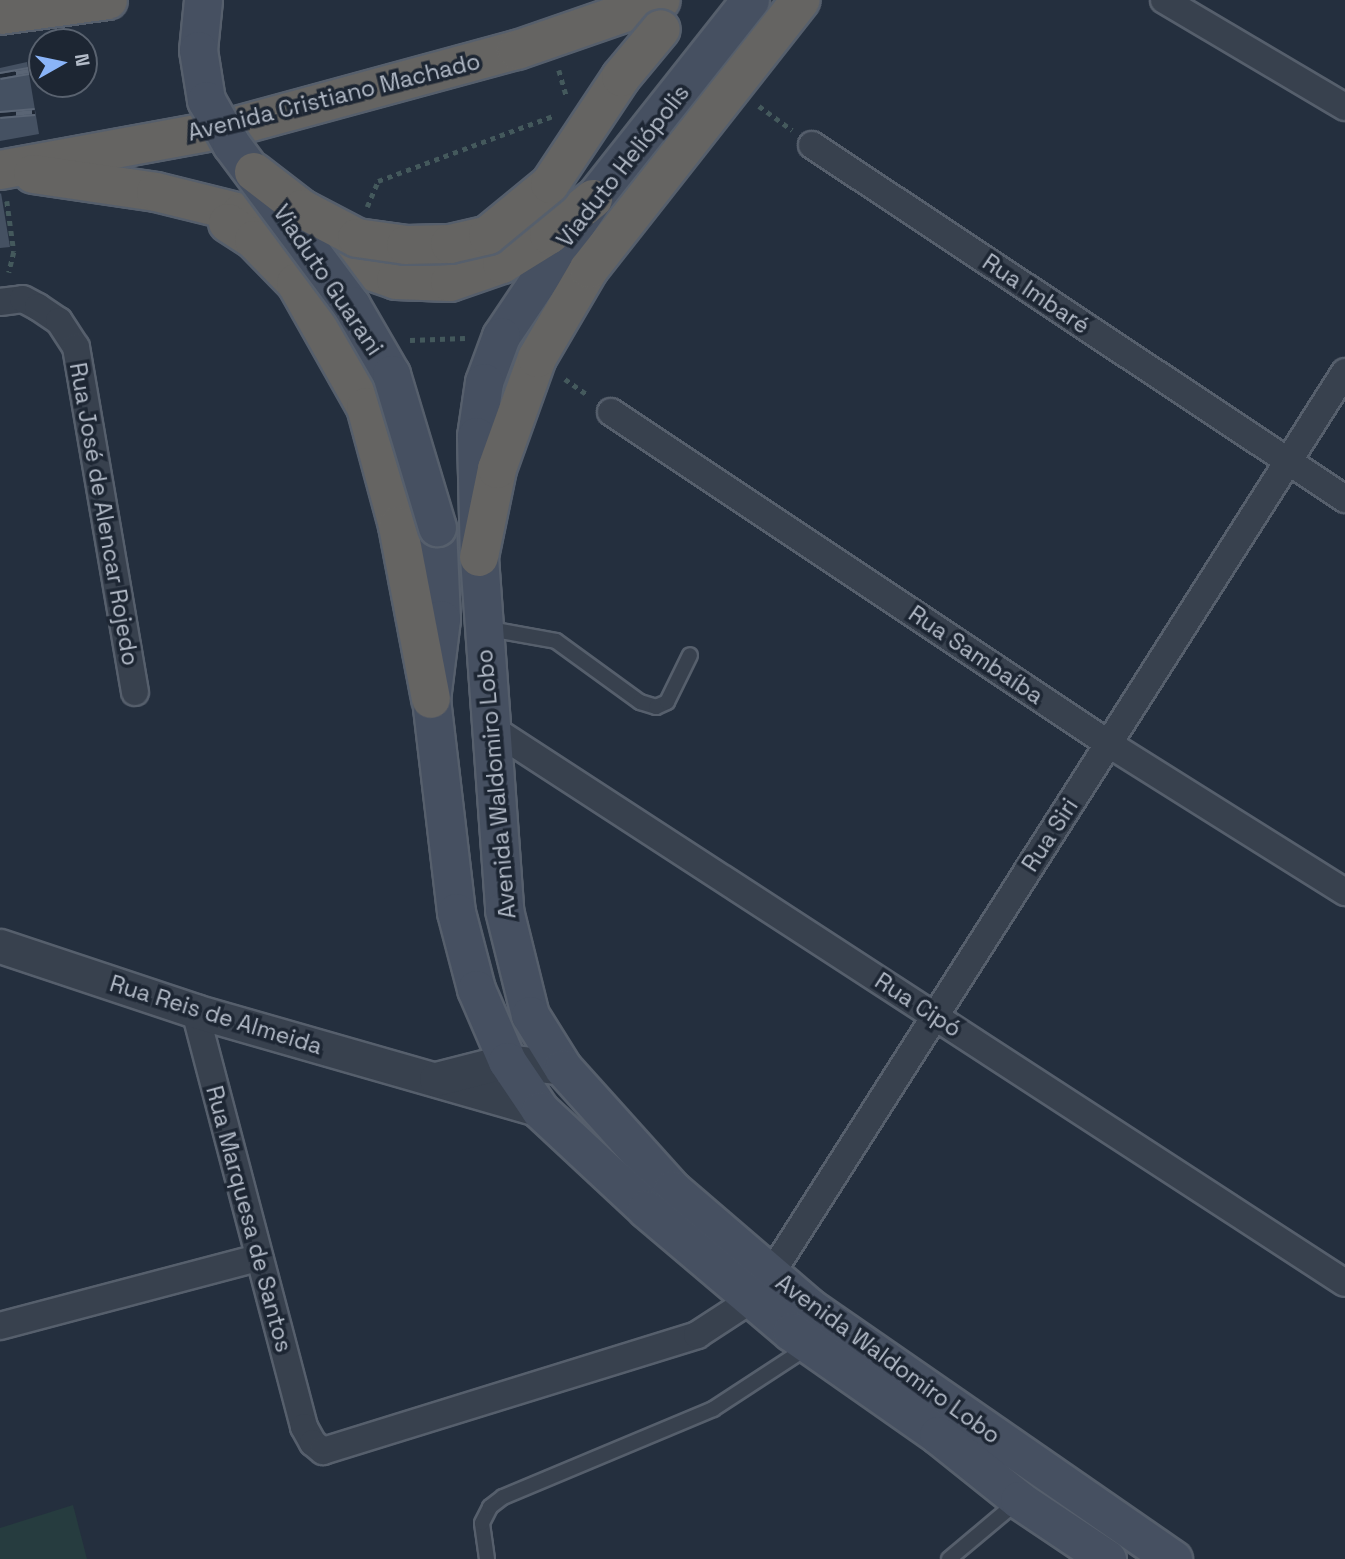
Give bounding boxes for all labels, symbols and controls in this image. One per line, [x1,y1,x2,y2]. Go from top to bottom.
north arrow [28,28,98,98]
street label: Avenida Cristiano Machado [185,47,483,147]
text: N [69,52,96,68]
street label: Viaduto Heliópolis [551,79,695,253]
street label: Viaduto Guarani [267,199,389,361]
street label: Rua Imbaré [977,248,1095,340]
street label: Rua José de Alencar Rojedo [64,360,144,668]
street label: Rua Sambaíba [903,600,1049,710]
street label: Avenida Waldomiro Lobo [470,648,522,920]
street label: Rua Siri [1016,793,1084,877]
street label: Rua Cipó [870,967,966,1043]
street label: Rua Reis de Almeida [106,969,326,1061]
street label: Rua Marquesa de Santos [200,1083,298,1355]
street label: Avenida Waldomiro Lobo [770,1268,1006,1450]

